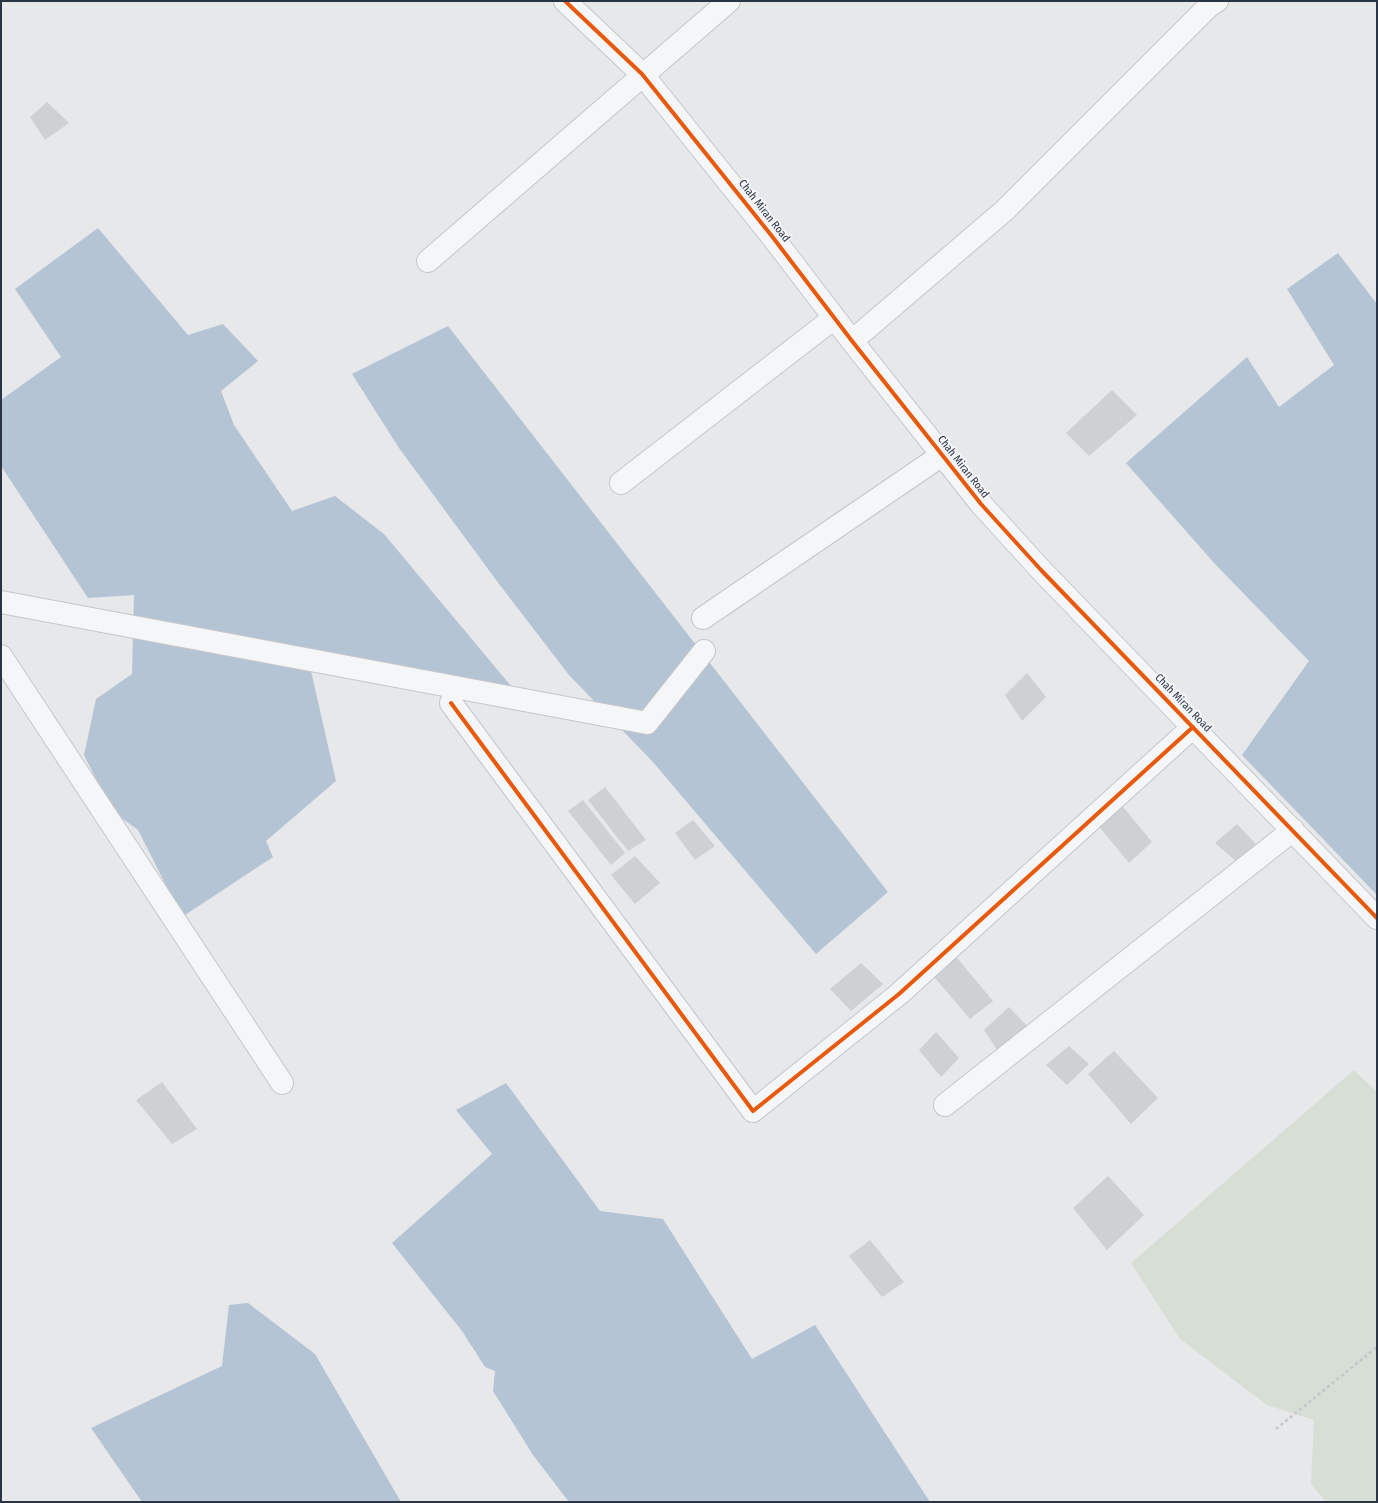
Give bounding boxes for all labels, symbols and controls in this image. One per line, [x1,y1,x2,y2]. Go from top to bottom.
street label: Chah Miran Road [735,177,793,245]
street label: Chah Miran Road [934,433,992,501]
street label: Chah Miran Road [1152,671,1214,735]

